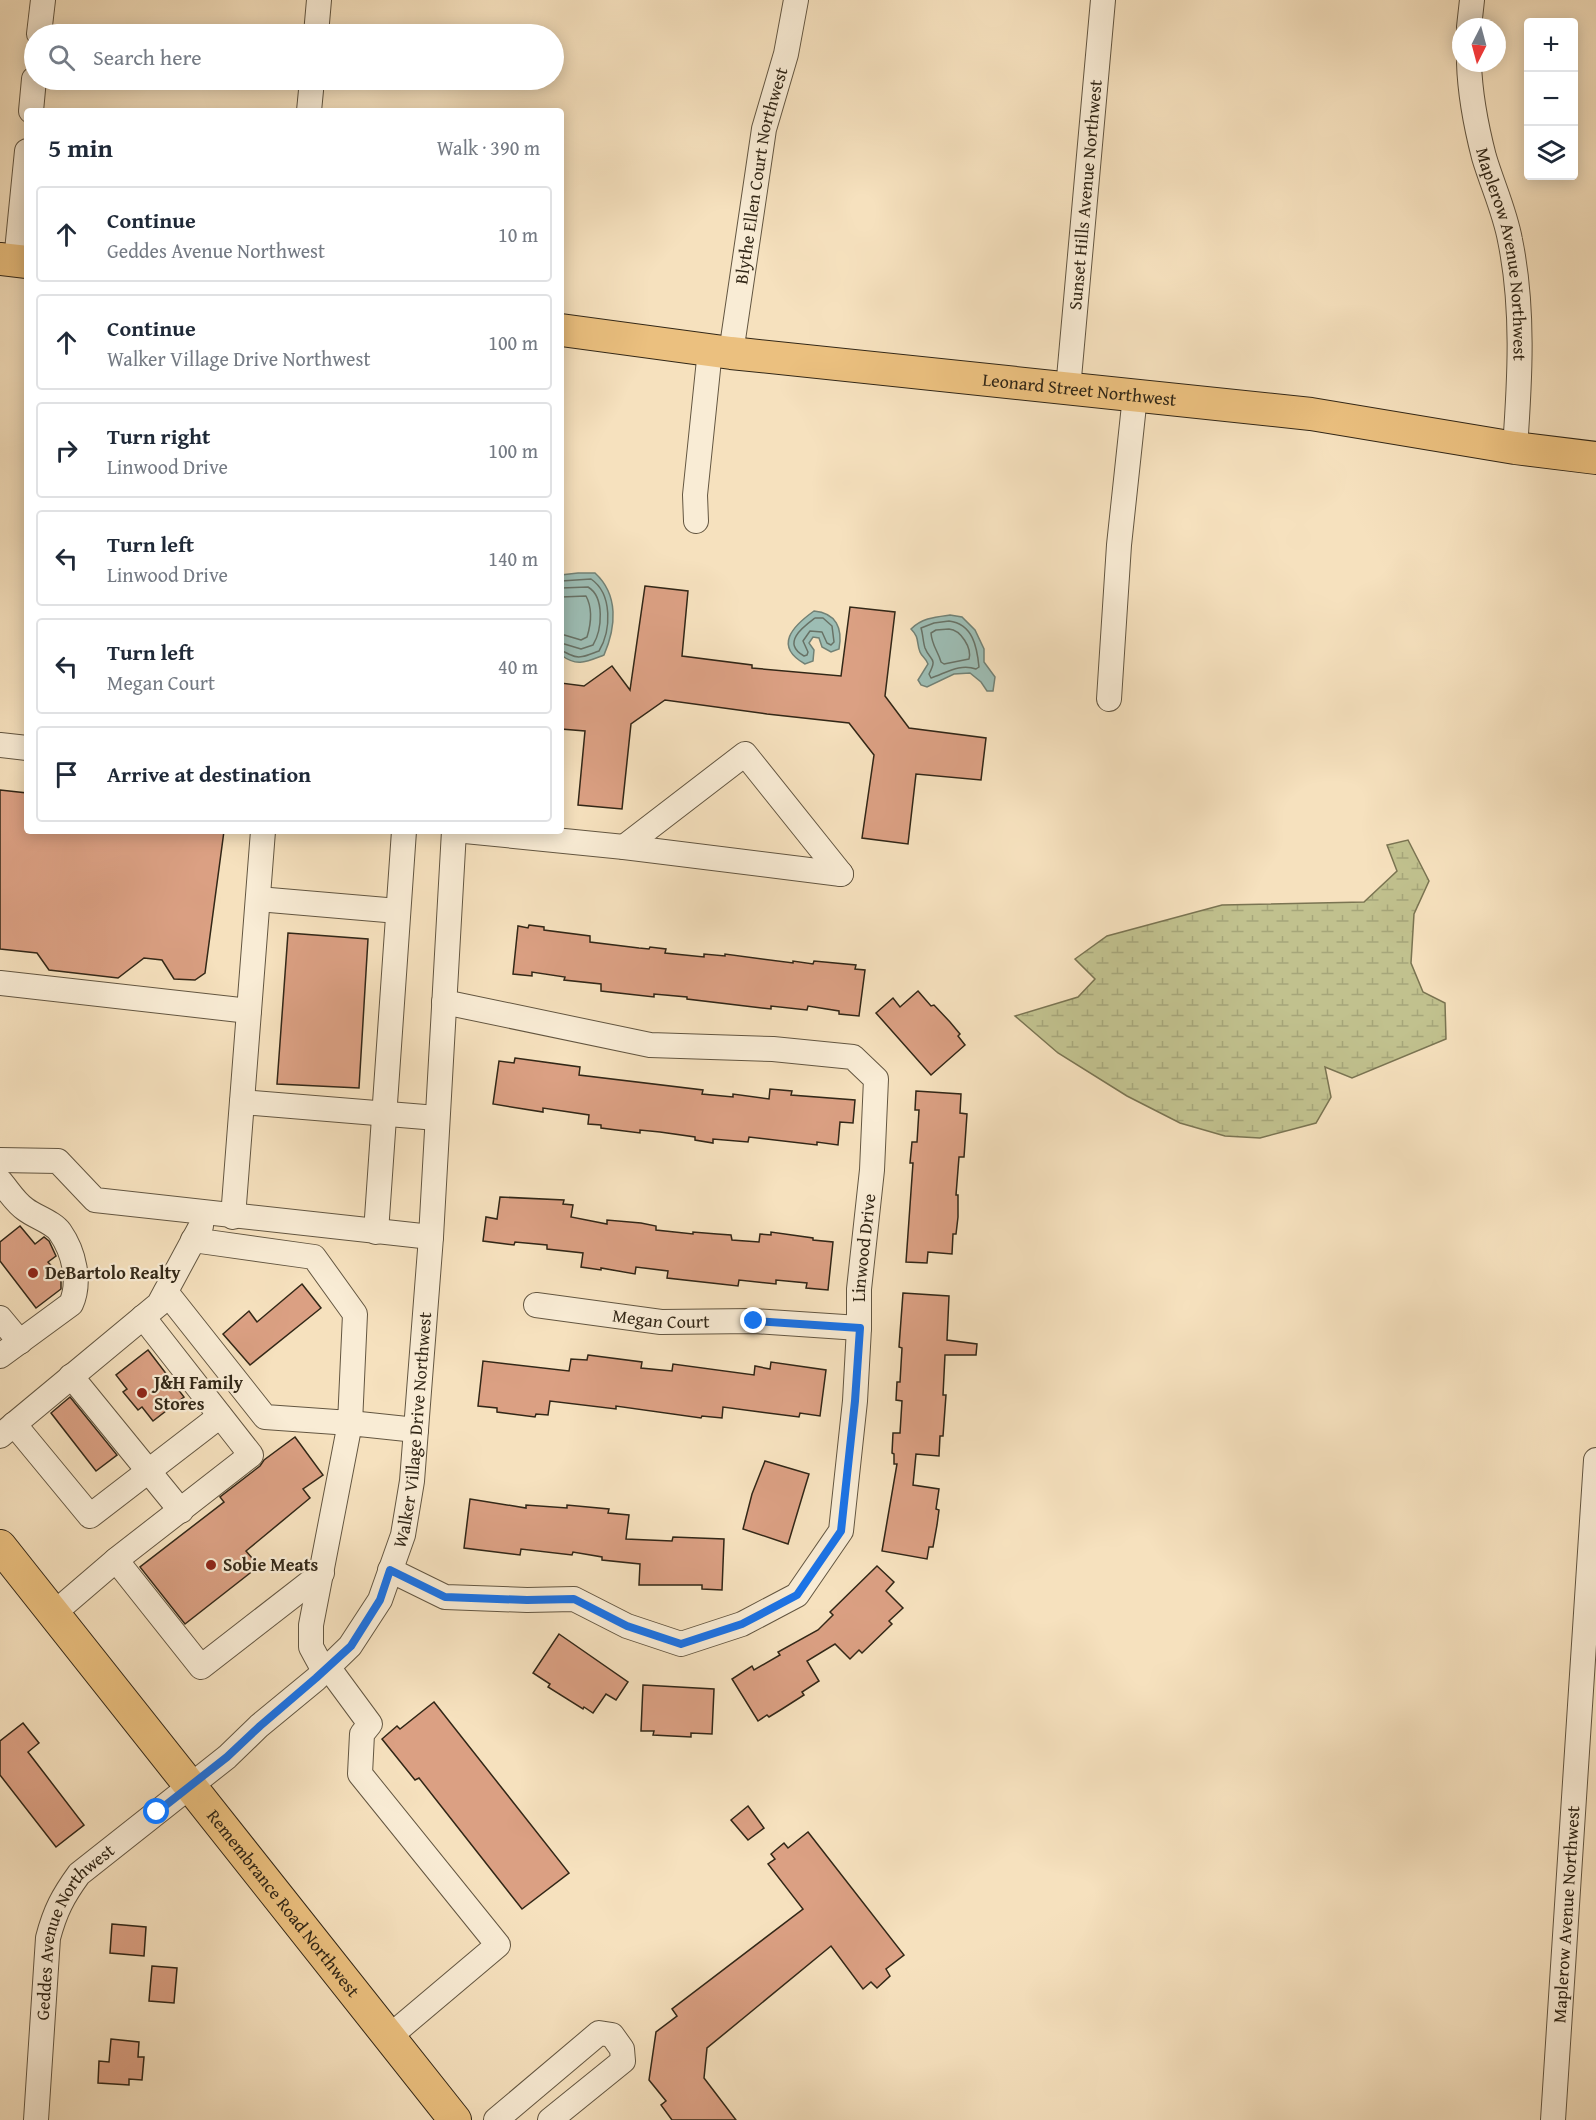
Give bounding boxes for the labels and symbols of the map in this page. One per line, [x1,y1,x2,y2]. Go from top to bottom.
north arrow [1452,18,1506,72]
street label: Blythe Ellen Court Northwest [727,63,795,286]
street label: Sunset Hills Avenue Northwest [1061,78,1109,311]
street label: Maplerow Avenue Northwest [1469,144,1534,362]
street label: Leonard Street Northwest [981,366,1178,413]
street label: Linwood Drive [845,1192,882,1302]
place label: DeBartolo Realty [45,1259,181,1286]
marker: DeBartolo Realty [26,1266,40,1280]
street label: Megan Court [611,1302,710,1335]
route end [740,1307,766,1333]
street label: Walker Village Drive Northwest [385,1310,438,1552]
place label: J&H Family Stores [151,1369,244,1417]
marker: J&H Family Stores [135,1386,149,1400]
place label: Sobie Meats [223,1551,319,1578]
marker: Sobie Meats [204,1558,218,1572]
route start [143,1798,169,1824]
street label: Remembrance Road Northwest [201,1803,367,2003]
street label: Maplerow Avenue Northwest [1545,1804,1586,2024]
street label: Geddes Avenue Northwest [29,1836,121,2021]

